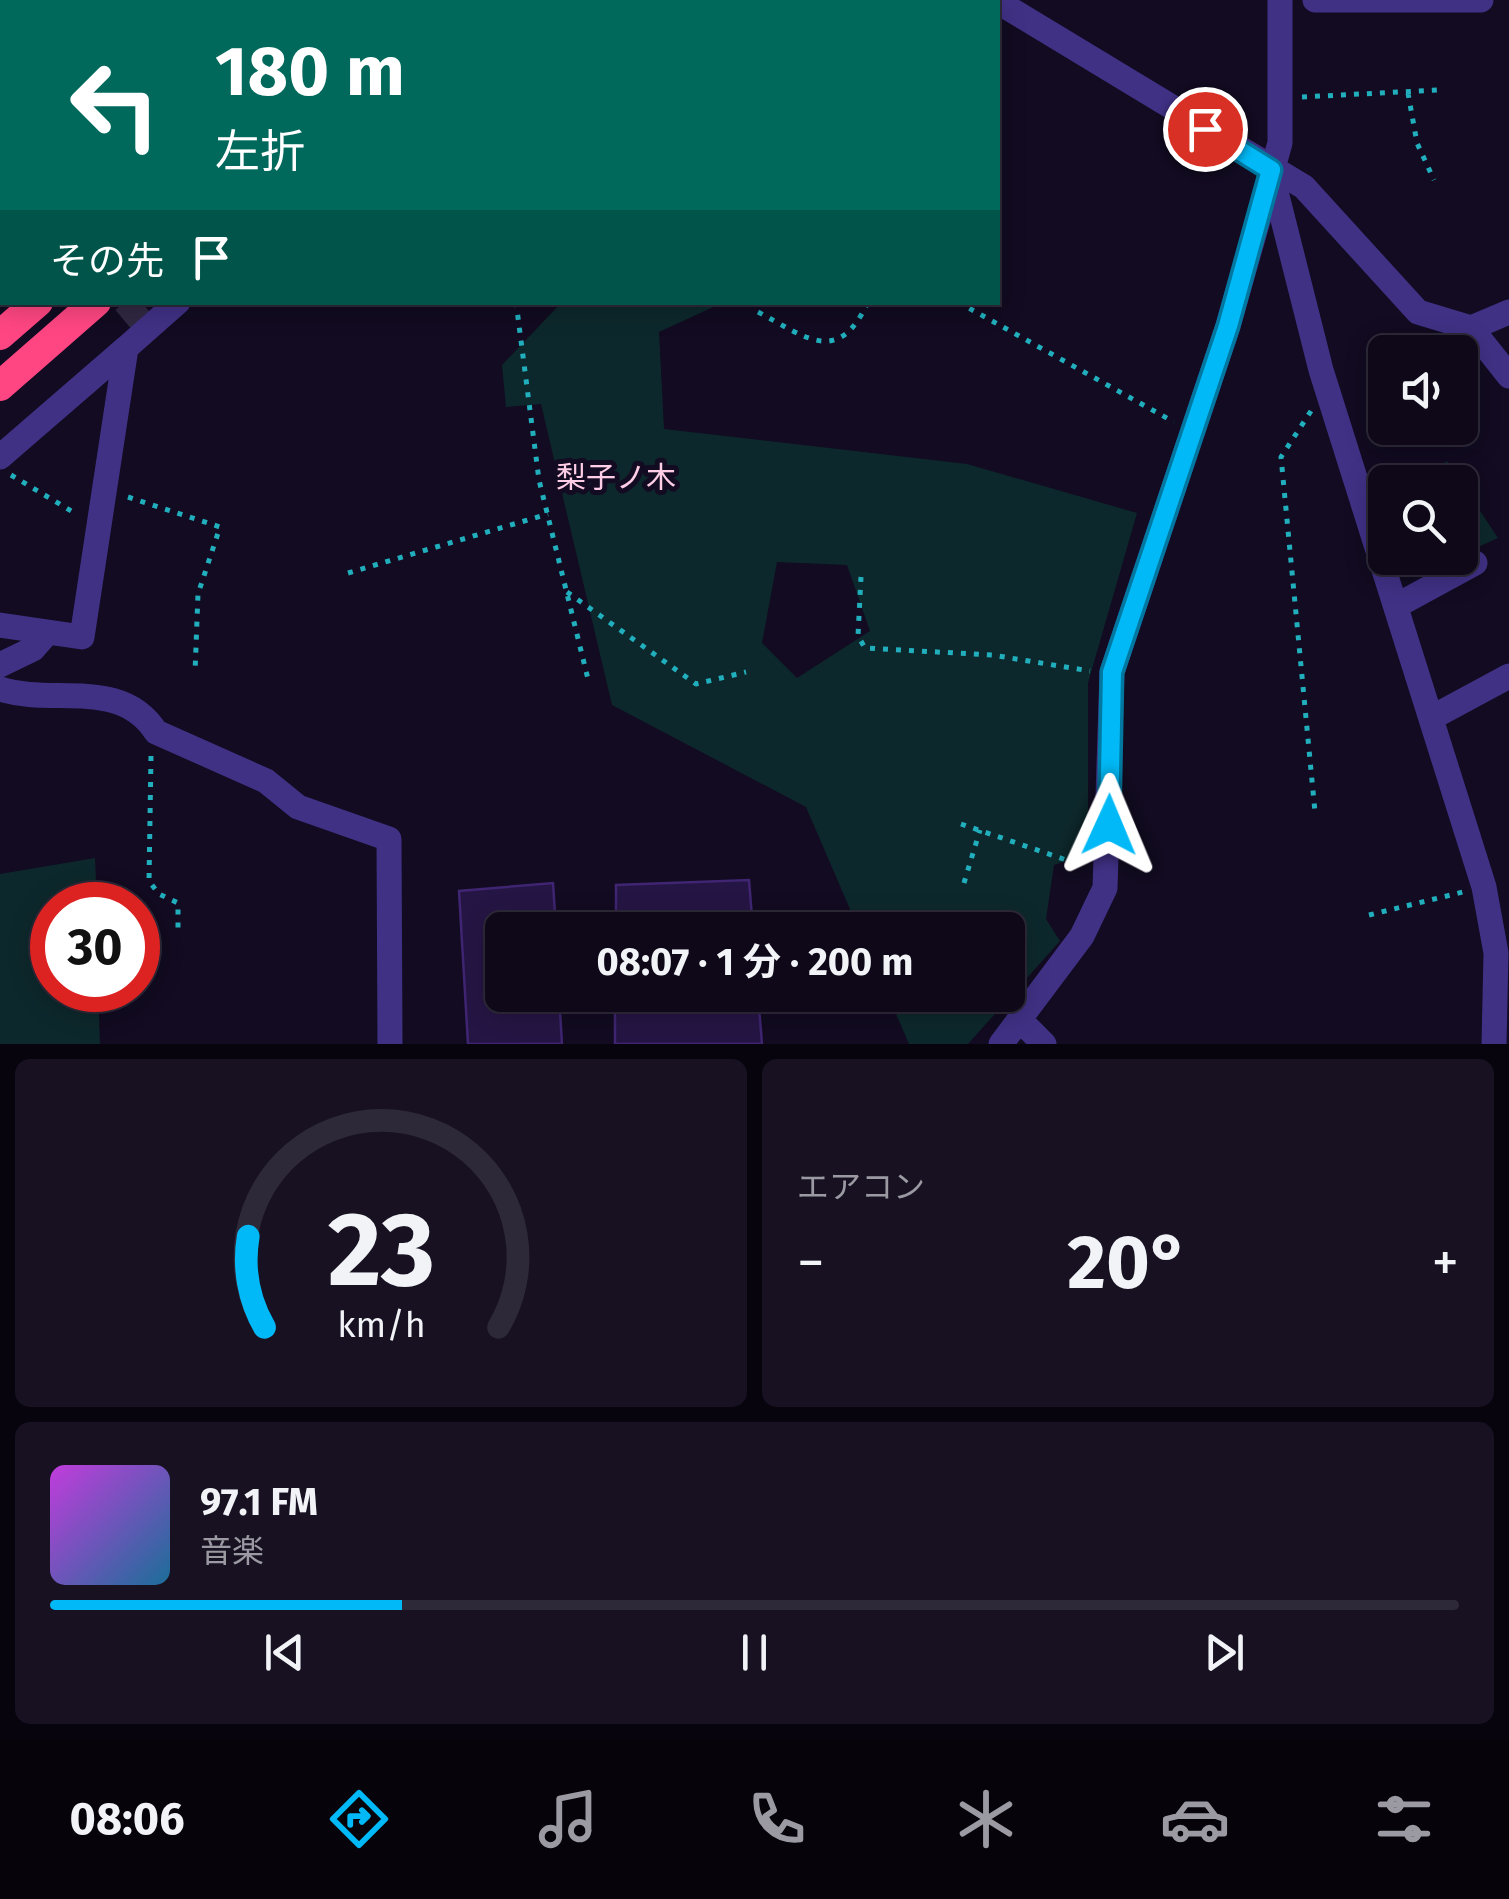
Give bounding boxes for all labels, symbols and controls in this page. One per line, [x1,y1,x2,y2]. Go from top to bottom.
text: 180 m [215,30,405,114]
icon: left [50,40,180,170]
pin [1163,87,1248,172]
icon: arrive [1178,102,1233,157]
text: 左折 [215,125,305,179]
icon: arrive [184,230,239,285]
text: その先 [50,238,164,284]
map controls [1368,335,1478,575]
button: sound [1368,335,1478,445]
district label: 梨子ノ木 [556,460,676,496]
button: search [1368,465,1478,575]
position arrow [1057,773,1161,877]
speed limit sign: 30 [30,882,160,1012]
text: 08:07 · 1 分 · 200 m [597,939,913,985]
text: エアコン [797,1168,925,1206]
text: 23 [327,1188,435,1313]
text: 20° [1067,1218,1189,1308]
text: − [797,1230,825,1296]
text: + [1432,1230,1459,1296]
text: km/h [337,1304,425,1346]
text: 97.1 FM [200,1479,318,1525]
text: 音楽 [200,1532,264,1570]
icon: previous [257,1625,312,1680]
icon: pause [727,1625,782,1680]
icon: next [1197,1625,1252,1680]
icon: directions [324,1784,394,1854]
icon: music [533,1784,603,1854]
icon: phone [742,1784,812,1854]
icon: climate [951,1784,1021,1854]
icon: car [1160,1784,1230,1854]
icon: filters [1369,1784,1439,1854]
text: 08:06 [70,1792,185,1846]

